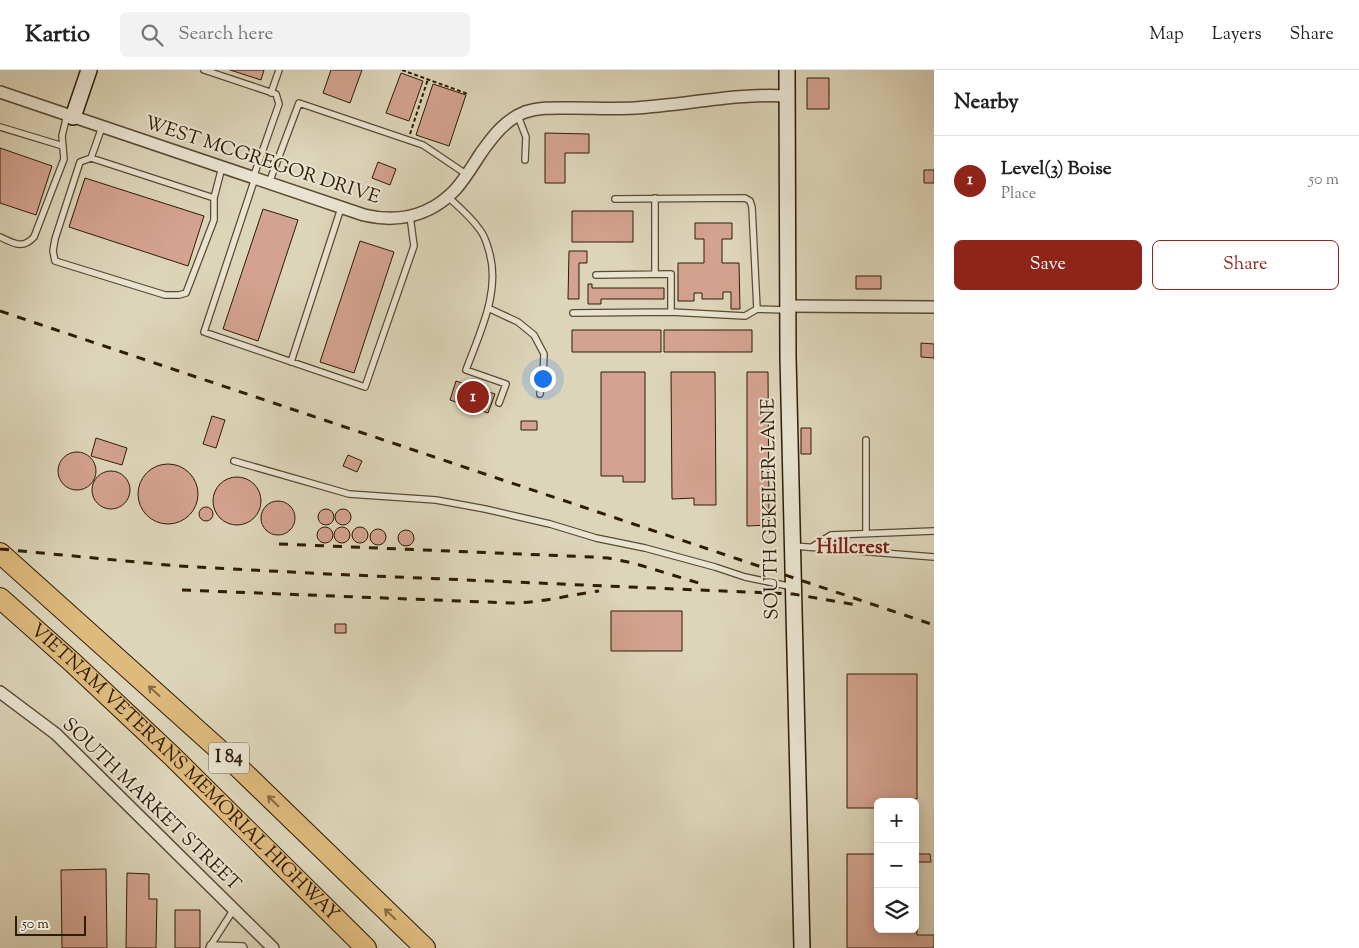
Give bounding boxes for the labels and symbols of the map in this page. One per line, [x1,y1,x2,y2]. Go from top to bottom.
street label: WEST MCGREGOR DRIVE [141,110,383,212]
your location [530,366,556,392]
pin: 1 [457,378,489,416]
street label: SOUTH GEKELER LANE [756,397,786,620]
district label: Hillcrest [816,534,890,563]
street label: VIETNAM VETERANS MEMORIAL HIGHWAY [24,617,345,928]
one-way arrow [147,685,160,697]
street label: SOUTH MARKET STREET [56,712,246,898]
road number: I 84 [209,742,249,774]
one-way arrow [267,795,279,807]
one-way arrow [383,908,396,920]
scale bar [15,913,86,936]

